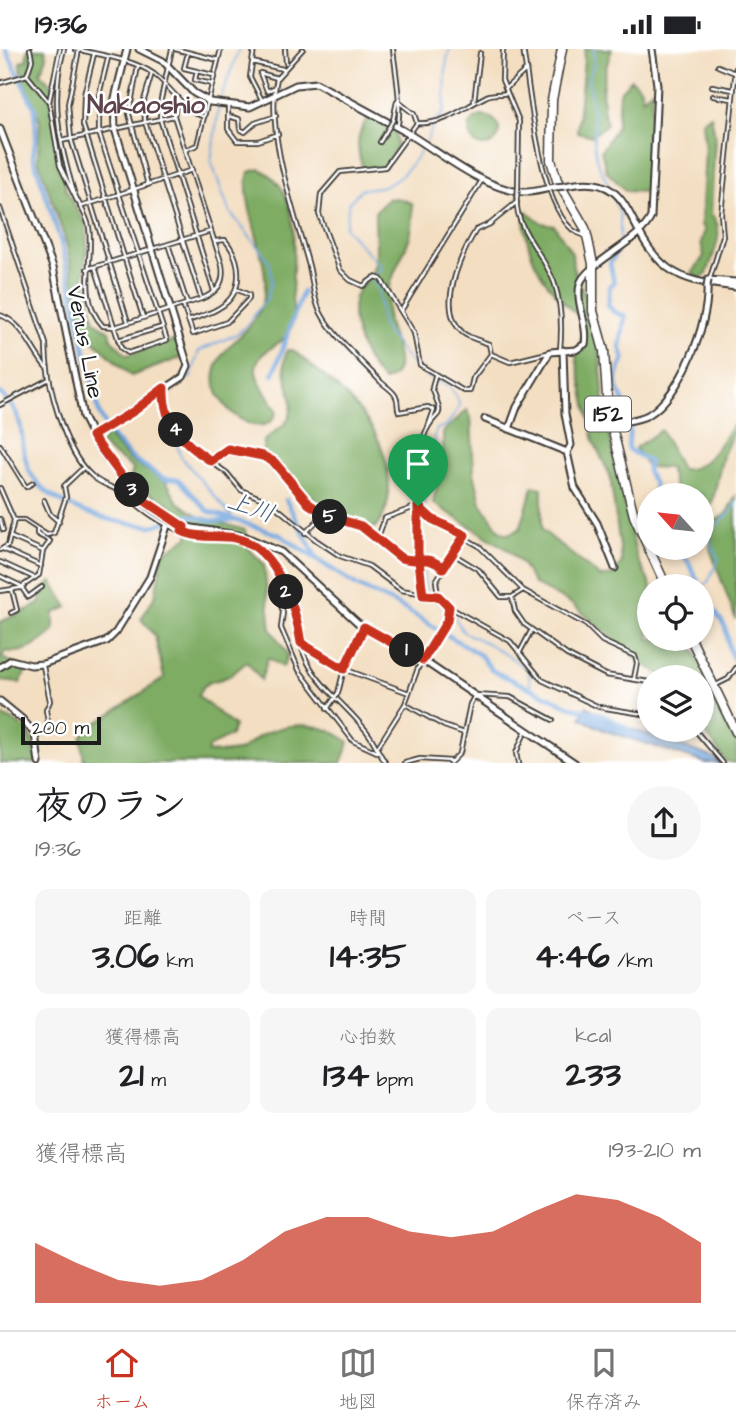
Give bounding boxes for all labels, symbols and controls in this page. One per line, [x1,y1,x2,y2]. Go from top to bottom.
text: 19:36 [35,7,87,43]
district label: Nakaoshio [87,87,205,123]
street label: Venus Line [58,283,112,401]
road number: 152 [585,397,631,431]
pin: 4 [158,413,194,447]
text: 4 [169,416,182,443]
pin [388,434,448,506]
icon: arrive [399,445,437,483]
pin: 3 [114,473,150,507]
text: 3 [127,476,136,503]
north arrow [637,483,714,560]
map controls [637,483,714,742]
water label: 上川 [222,484,279,532]
pin: 5 [312,499,348,535]
text: 5 [323,503,336,530]
button: locate [637,574,714,651]
pin: 2 [268,575,304,609]
text: 2 [280,578,291,605]
pin: 1 [390,633,424,667]
text: 1 [405,636,408,663]
button: layers [637,665,714,742]
scale bar [21,714,102,746]
text: 200 m [32,715,89,742]
text: 夜のラン [35,781,187,833]
button: share [627,786,701,860]
text: 19:36 [35,833,81,865]
text: 距離 [124,905,162,932]
text: 時間 [349,905,387,932]
text: ペース [565,905,621,932]
text: 3.06 [92,932,159,981]
text: 14:35 [330,932,406,981]
text: 4:46 [534,932,610,981]
text: km [159,948,193,975]
text: /km [610,948,652,975]
text: kcal [575,1023,612,1050]
text: 獲得標高 [105,1024,181,1051]
text: 心拍数 [339,1024,397,1051]
text: 233 [565,1050,621,1099]
text: 21 [119,1051,144,1100]
text: 134 [323,1051,369,1100]
text: m [144,1067,166,1094]
text: bpm [369,1067,413,1094]
text: 193–210 m [608,1134,701,1166]
text: 獲得標高 [35,1138,127,1170]
tab: ホーム [94,1344,151,1416]
tab: 地図 [339,1344,377,1416]
tab: 保存済み [566,1344,642,1416]

